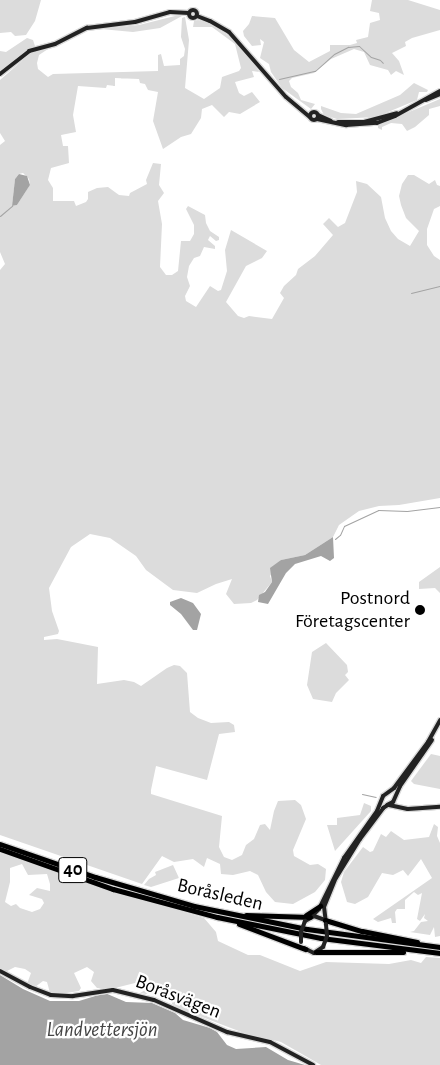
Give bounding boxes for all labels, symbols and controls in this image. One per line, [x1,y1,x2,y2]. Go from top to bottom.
place label: Postnord Företagscenter [295,586,410,633]
marker: Postnord Företagscenter [414,604,426,616]
road number: 40 [58,854,88,886]
street label: Boråsleden [175,874,265,916]
street label: Boråsvägen [132,970,224,1024]
water label: Landvettersjön [47,1017,157,1043]

